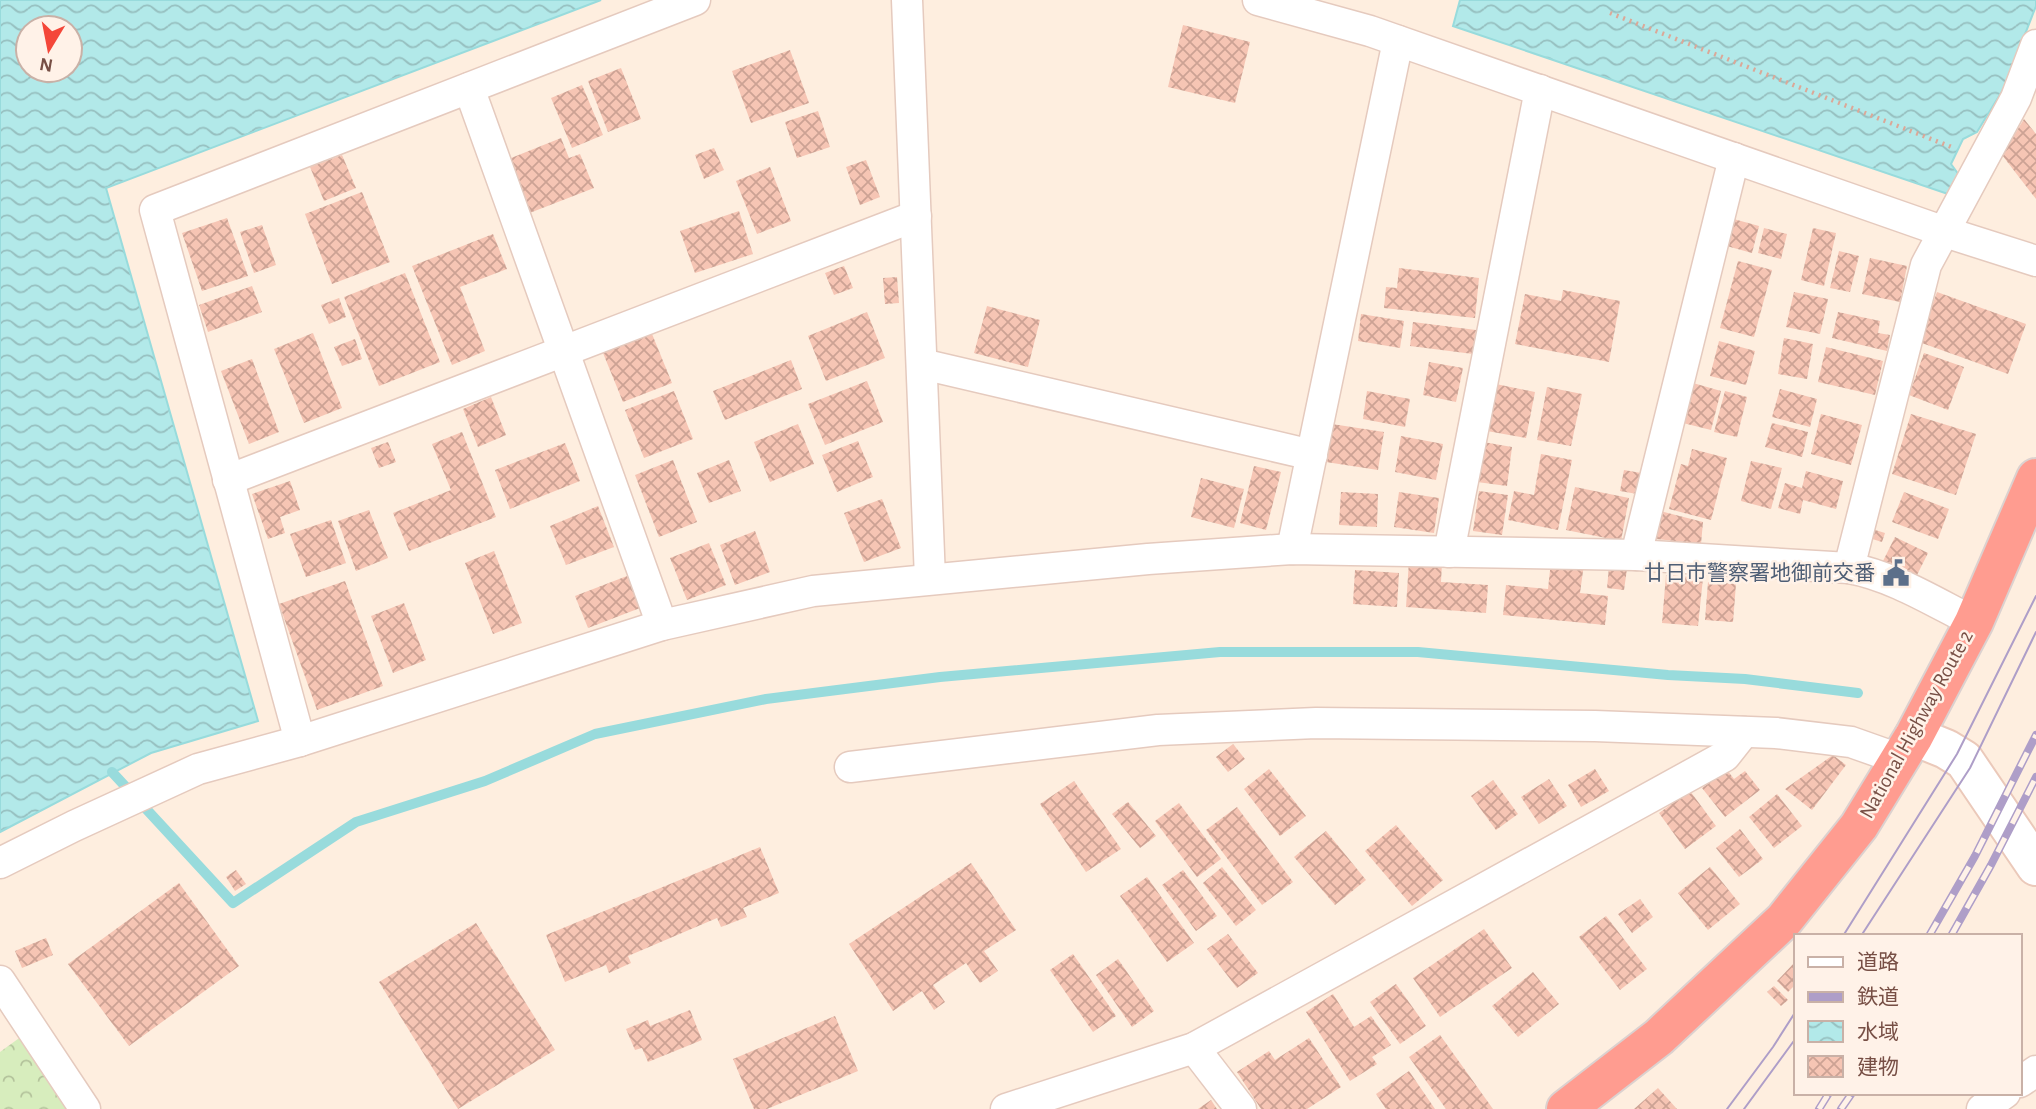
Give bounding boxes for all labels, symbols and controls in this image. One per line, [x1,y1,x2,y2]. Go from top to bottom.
north arrow [14,14,84,84]
text: N [38,54,54,75]
public building icon: 廿日市警察署地御前交番 [1881,558,1911,588]
place label: 廿日市警察署地御前交番 [1644,562,1875,584]
street label: National Highway Route 2 [1856,627,1977,822]
legend [1794,934,2022,1095]
text: 道路 [1857,951,1899,973]
text: 鉄道 [1857,986,1899,1008]
text: 水域 [1857,1021,1899,1043]
text: 建物 [1857,1056,1899,1078]

